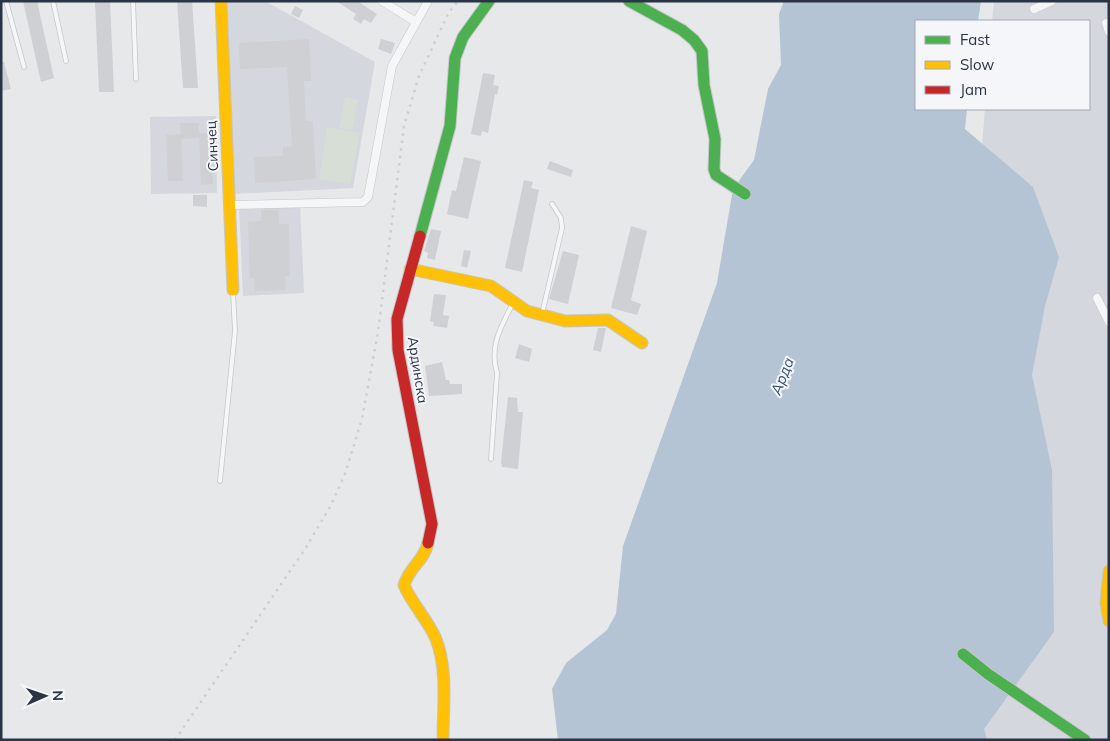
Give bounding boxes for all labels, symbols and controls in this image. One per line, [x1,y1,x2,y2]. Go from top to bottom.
legend [915,20,1090,110]
text: Fast [960,30,990,49]
text: Slow [960,55,994,74]
text: Jam [960,80,987,99]
street label: Синчец [202,120,222,172]
street label: Ардинска [404,335,432,405]
water label: Арда [766,355,798,398]
north arrow [20,671,70,721]
text: N [49,690,67,701]

